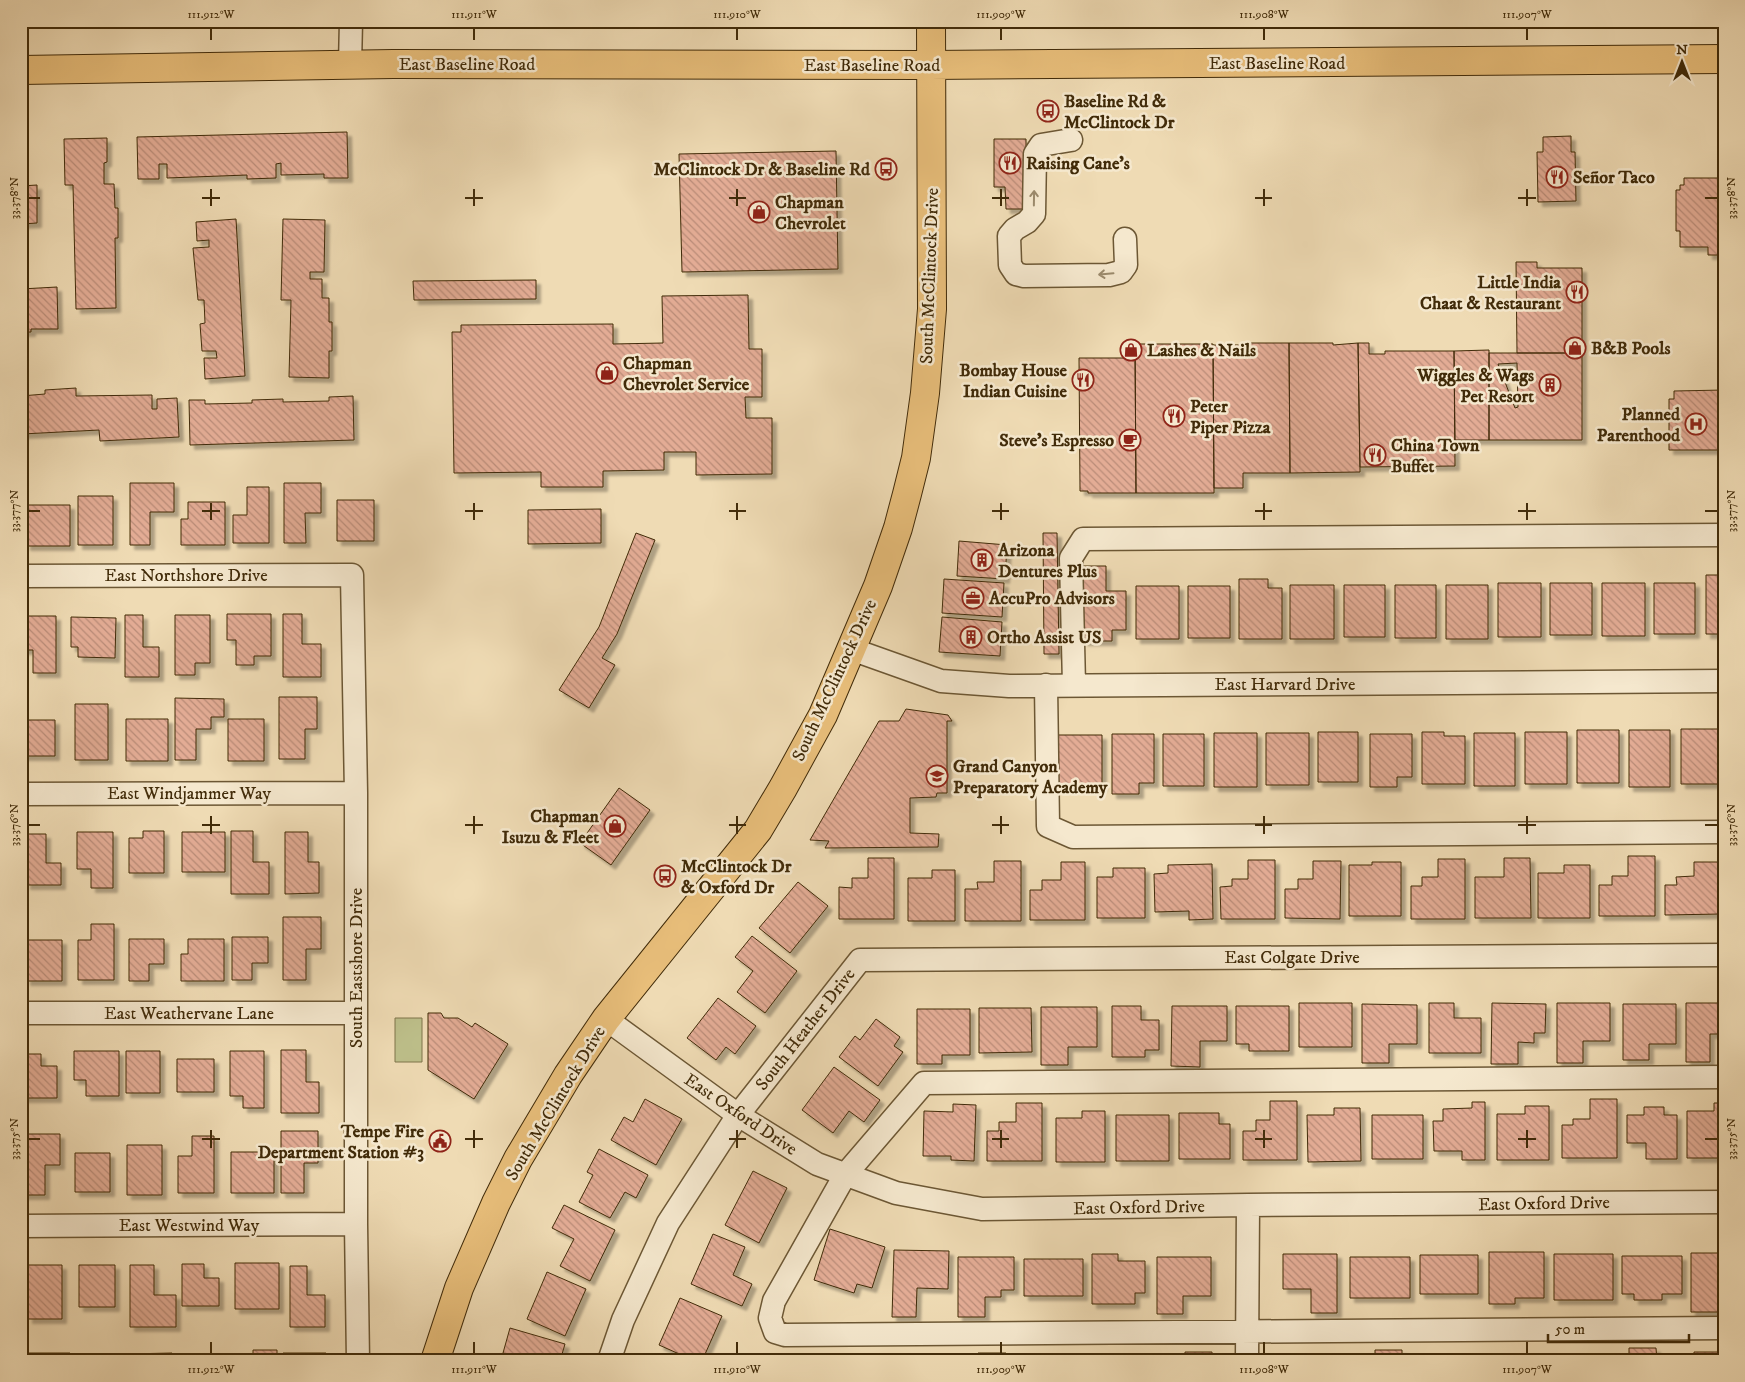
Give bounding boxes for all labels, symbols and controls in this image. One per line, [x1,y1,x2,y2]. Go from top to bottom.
text: 111.912°W [187,7,236,22]
text: 111.911°W [451,7,498,22]
text: 111.910°W [713,7,762,22]
text: 111.909°W [976,7,1027,22]
text: 111.908°W [1239,7,1290,22]
text: 111.907°W [1502,7,1553,22]
north arrow [1658,38,1708,88]
text: N [1676,41,1688,59]
street label: East Baseline Road [1209,53,1345,75]
street label: East Baseline Road [399,54,535,76]
street label: East Baseline Road [804,55,940,77]
place label: Baseline Rd & McClintock Dr [1064,91,1175,134]
bus stop icon: Baseline Rd & McClintock Dr [1036,99,1060,123]
restaurant icon: Raising Cane's [998,151,1022,175]
place label: Raising Cane's [1026,153,1130,175]
bus stop icon: McClintock Dr & Baseline Rd [874,157,898,181]
place label: McClintock Dr & Baseline Rd [654,159,871,181]
restaurant icon: Señor Taco [1545,165,1569,189]
place label: Señor Taco [1573,167,1655,189]
text: 33.378°N [7,177,22,219]
text: 33.378°N [1724,177,1739,219]
street label: South McClintock Drive [916,188,944,365]
one-way arrow [1029,190,1039,206]
place label: Chapman Chevrolet [775,192,846,235]
shop icon: Chapman Chevrolet [747,200,771,224]
one-way arrow [1099,269,1115,279]
place label: Little India Chaat & Restaurant [1420,272,1561,315]
restaurant icon: Little India Chaat & Restaurant [1565,280,1589,304]
shop icon: B&B Pools [1563,336,1587,360]
shop icon: Lashes & Nails [1119,338,1143,362]
place label: B&B Pools [1591,338,1670,360]
place label: Lashes & Nails [1147,340,1256,362]
place label: Chapman Chevrolet Service [623,353,750,396]
place label: Bombay House Indian Cuisine [959,360,1068,403]
shop icon: Chapman Chevrolet Service [595,361,619,385]
place label: Wiggles & Wags Pet Resort [1416,365,1534,408]
restaurant icon: Bombay House Indian Cuisine [1071,368,1095,392]
building icon: Wiggles & Wags Pet Resort [1538,373,1562,397]
place label: Peter Piper Pizza [1190,396,1271,439]
restaurant icon: Peter Piper Pizza [1162,404,1186,428]
place label: Planned Parenthood [1597,404,1681,447]
hospital icon: Planned Parenthood [1684,412,1708,436]
cafe icon: Steve's Espresso [1118,428,1142,452]
place label: Steve's Espresso [999,430,1114,452]
place label: China Town Buffet [1391,435,1480,478]
restaurant icon: China Town Buffet [1363,443,1387,467]
text: 33.377°N [7,490,22,532]
text: 33.377°N [1724,490,1739,532]
place label: Arizona Dentures Plus [997,540,1097,583]
building icon: Arizona Dentures Plus [970,548,994,572]
street label: East Northshore Drive [104,565,268,587]
office icon: AccuPro Advisors [961,586,985,610]
place label: AccuPro Advisors [988,588,1115,610]
street label: South McClintock Drive [788,596,882,765]
building icon: Ortho Assist US [959,625,983,649]
place label: Ortho Assist US [987,627,1101,649]
street label: East Harvard Drive [1215,674,1355,696]
place label: Grand Canyon Preparatory Academy [953,756,1108,799]
school or university icon: Grand Canyon Preparatory Academy [925,764,949,788]
street label: East Windjammer Way [107,783,271,805]
text: 33.376°N [7,804,22,846]
text: 33.376°N [1724,804,1739,846]
place label: Chapman Isuzu & Fleet [502,806,600,849]
shop icon: Chapman Isuzu & Fleet [603,814,627,838]
place label: McClintock Dr & Oxford Dr [681,856,792,899]
bus stop icon: McClintock Dr & Oxford Dr [653,864,677,888]
street label: South Eastshore Drive [346,888,368,1048]
street label: East Colgate Drive [1224,947,1360,969]
street label: South Heather Drive [751,964,860,1095]
street label: East Weathervane Lane [104,1003,274,1025]
street label: South McClintock Drive [501,1022,611,1185]
street label: East Oxford Drive [680,1069,801,1161]
text: 33.375°N [7,1118,22,1160]
text: 33.375°N [1724,1118,1739,1160]
place label: Tempe Fire Department Station #3 [258,1121,425,1164]
public building icon: Tempe Fire Department Station #3 [428,1129,452,1153]
street label: East Oxford Drive [1478,1192,1610,1216]
street label: East Oxford Drive [1073,1196,1205,1220]
street label: East Westwind Way [119,1215,260,1237]
scale bar [1548,1312,1689,1344]
text: 50 m [1555,1320,1585,1339]
text: 111.912°W [187,1362,236,1377]
text: 111.911°W [451,1362,498,1377]
text: 111.910°W [713,1362,762,1377]
text: 111.909°W [976,1362,1027,1377]
text: 111.908°W [1239,1362,1290,1377]
text: 111.907°W [1502,1362,1553,1377]

